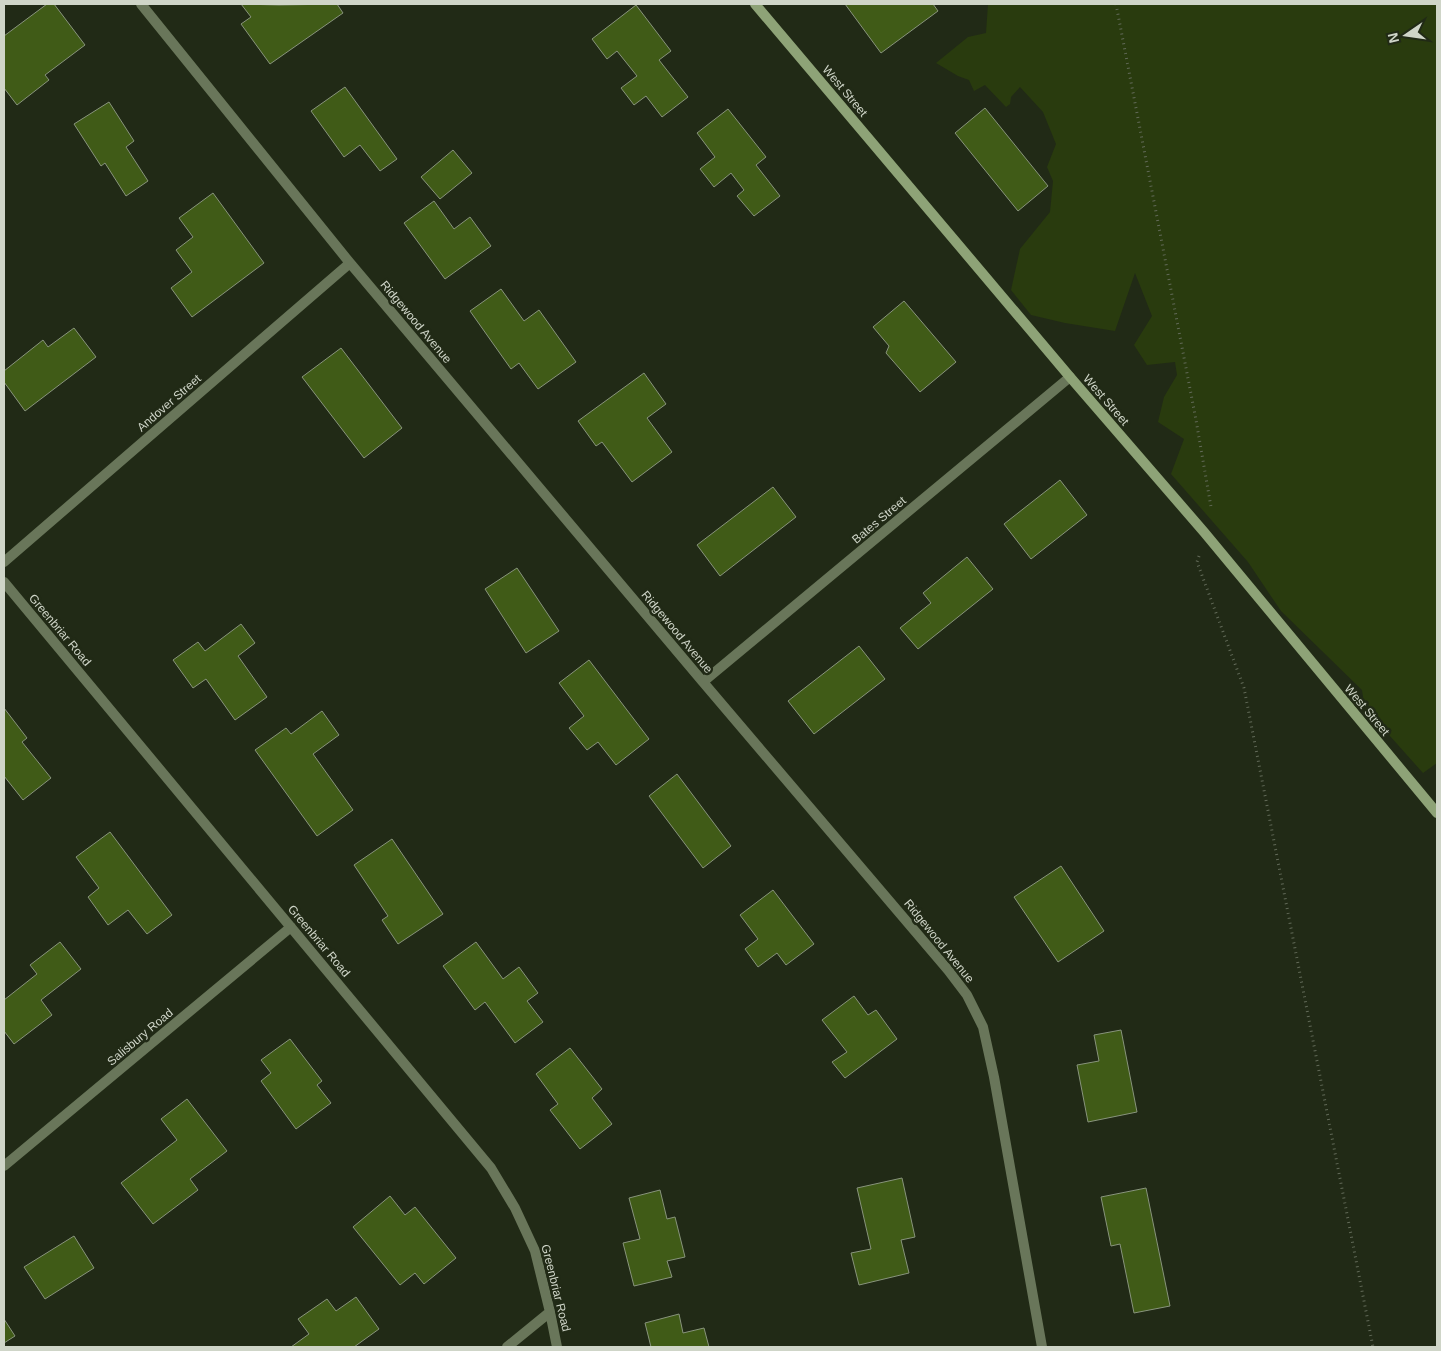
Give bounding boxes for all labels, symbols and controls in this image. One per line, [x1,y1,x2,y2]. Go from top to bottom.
north arrow [1381,10,1431,60]
text: N [1384,31,1402,45]
street label: West Street [820,63,871,120]
street label: Ridgewood Avenue [377,278,455,366]
street label: Andover Street [134,371,204,435]
street label: West Street [1080,372,1132,429]
street label: Bates Street [849,493,909,547]
street label: Ridgewood Avenue [638,588,716,676]
street label: Greenbriar Road [26,591,94,669]
street label: West Street [1342,682,1393,739]
street label: Ridgewood Avenue [901,896,977,986]
street label: Greenbriar Road [285,902,353,980]
street label: Salisbury Road [104,1005,176,1069]
street label: Greenbriar Road [538,1243,574,1333]

